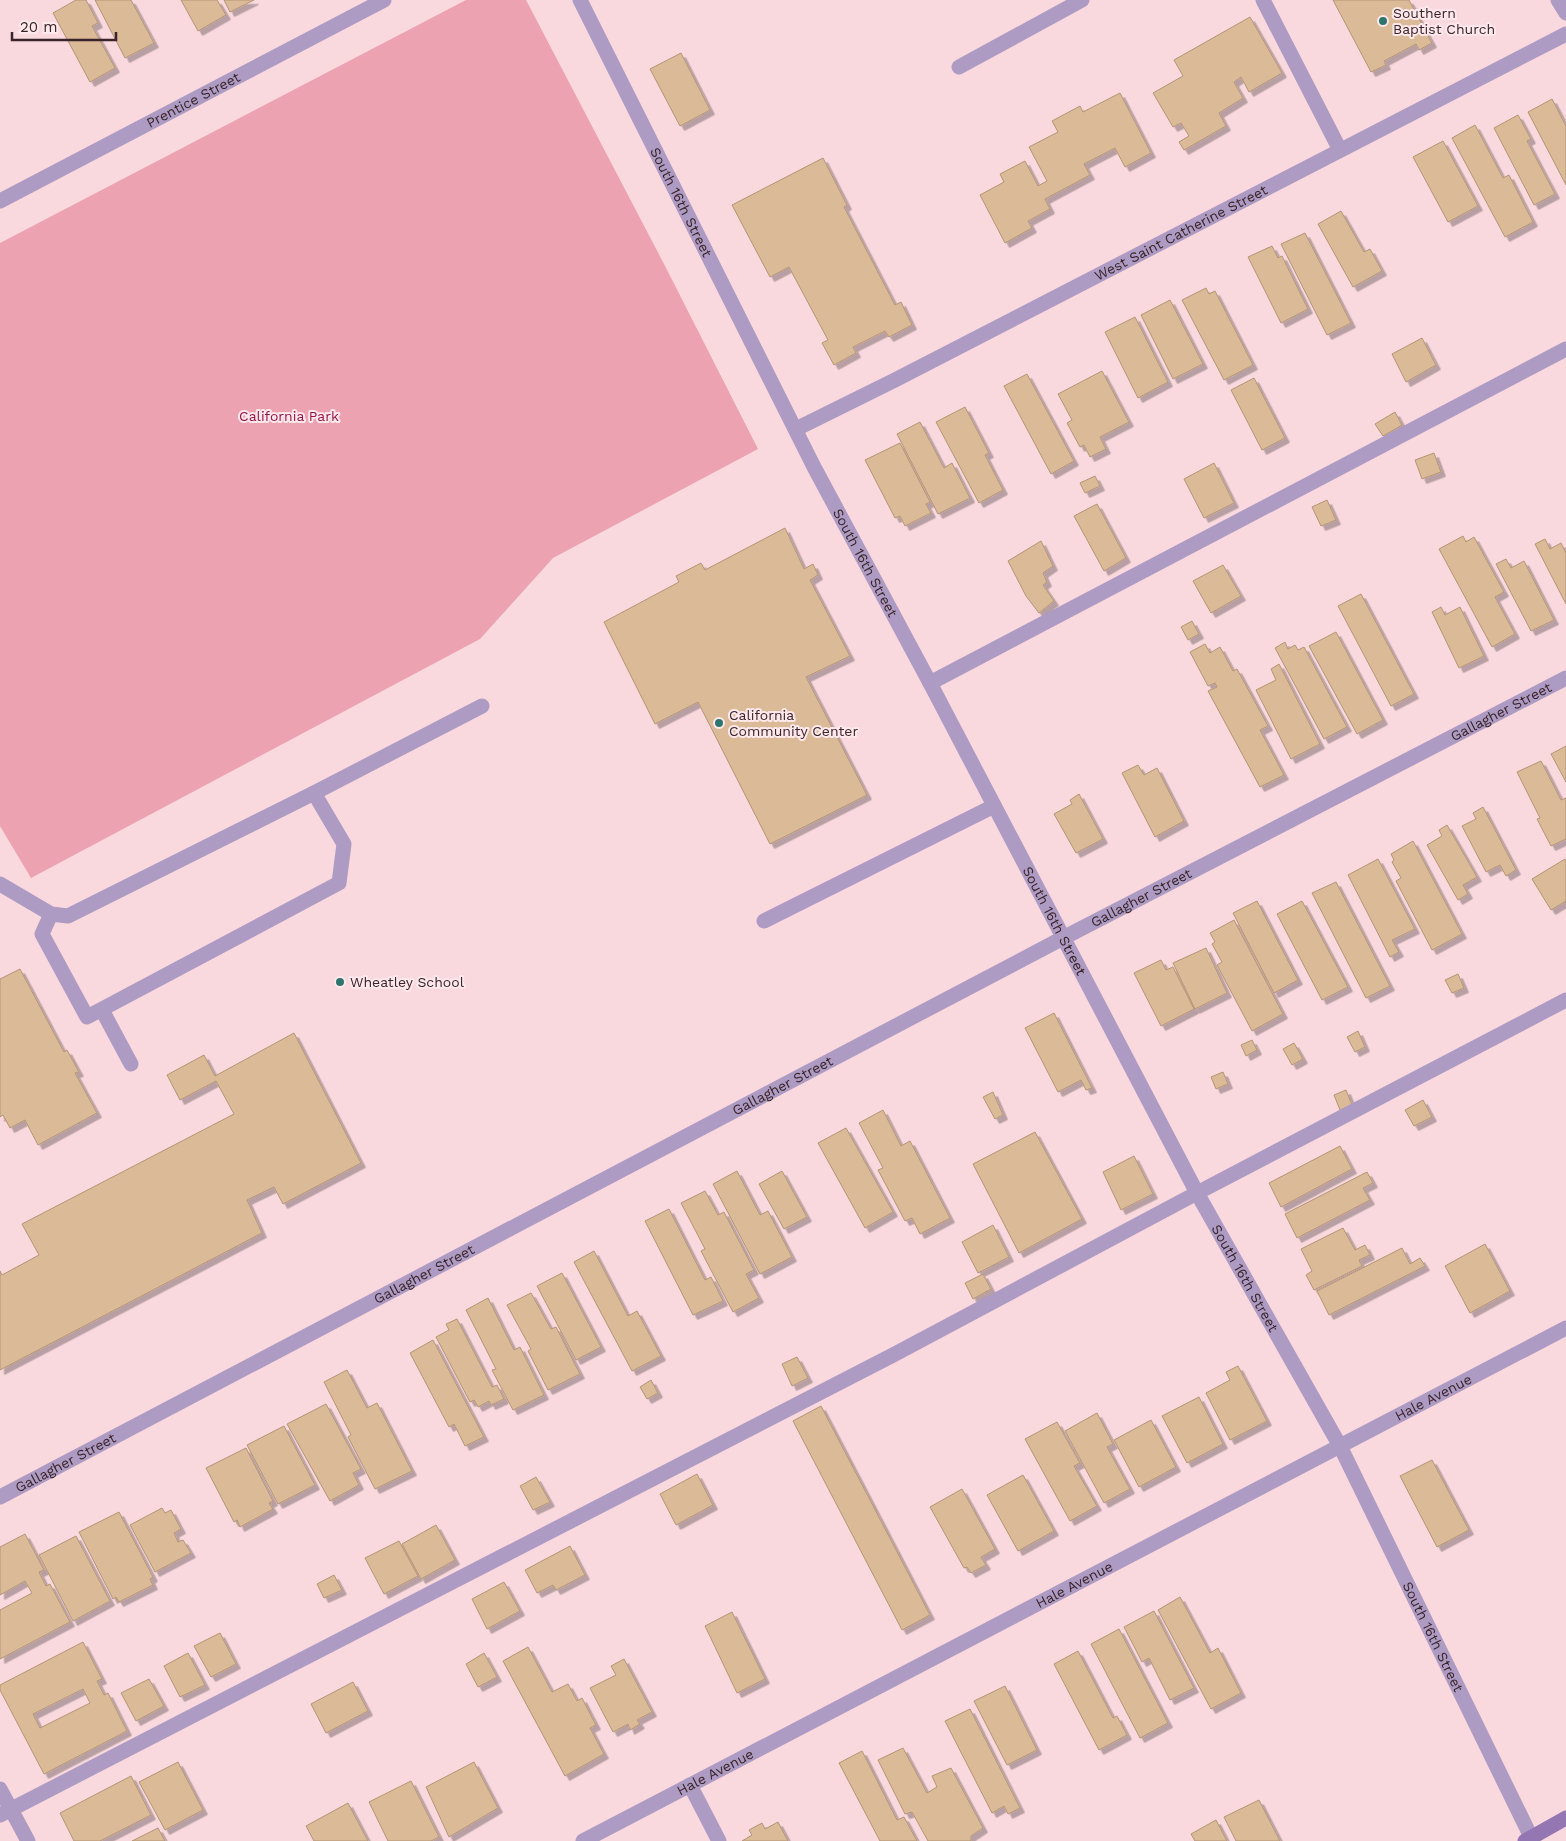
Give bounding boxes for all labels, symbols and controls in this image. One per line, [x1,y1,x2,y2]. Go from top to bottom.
place label: Southern Baptist Church [1393,5,1495,37]
scale bar [12,10,116,42]
marker: Southern Baptist Church [1377,15,1389,27]
text: 20 m [20,18,58,36]
street label: Prentice Street [144,69,243,131]
street label: South 16th Street [647,145,715,260]
street label: West Saint Catherine Street [1092,181,1270,284]
park label: California Park [239,408,339,424]
street label: South 16th Street [830,506,901,620]
street label: Gallagher Street [1448,679,1554,744]
place label: California Community Center [729,707,858,739]
marker: California Community Center [713,717,725,729]
street label: South 16th Street [1019,864,1090,978]
street label: Gallagher Street [1088,865,1194,930]
place label: Wheatley School [350,974,465,990]
marker: Wheatley School [334,976,346,988]
street label: Gallagher Street [729,1053,835,1119]
street label: South 16th Street [1208,1222,1282,1335]
street label: Gallagher Street [371,1241,477,1307]
street label: Hale Avenue [1392,1371,1474,1424]
street label: Gallagher Street [13,1430,119,1496]
street label: Hale Avenue [1033,1558,1115,1611]
street label: South 16th Street [1399,1579,1467,1694]
street label: Hale Avenue [674,1745,756,1799]

